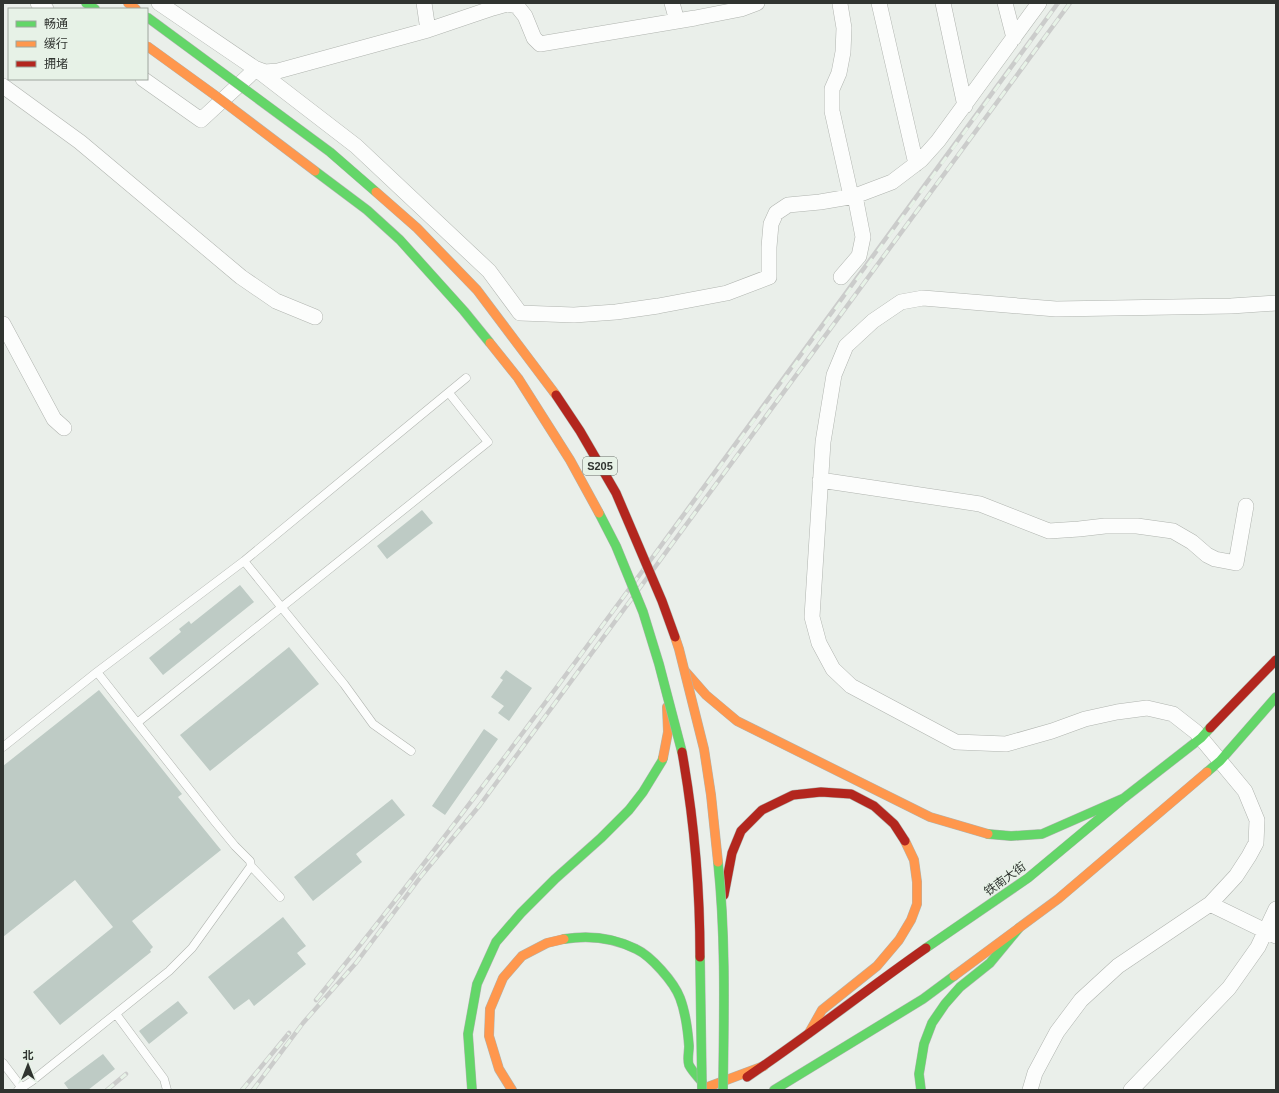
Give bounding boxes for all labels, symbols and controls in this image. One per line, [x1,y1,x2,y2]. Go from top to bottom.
legend [8,8,148,80]
text: 畅通 [44,17,68,31]
text: 缓行 [44,37,68,51]
text: 拥堵 [44,57,68,71]
road number: S205 [583,457,617,475]
street label: 铁南大街 [981,859,1029,899]
north arrow [8,1045,48,1085]
text: 北 [23,1049,34,1061]

